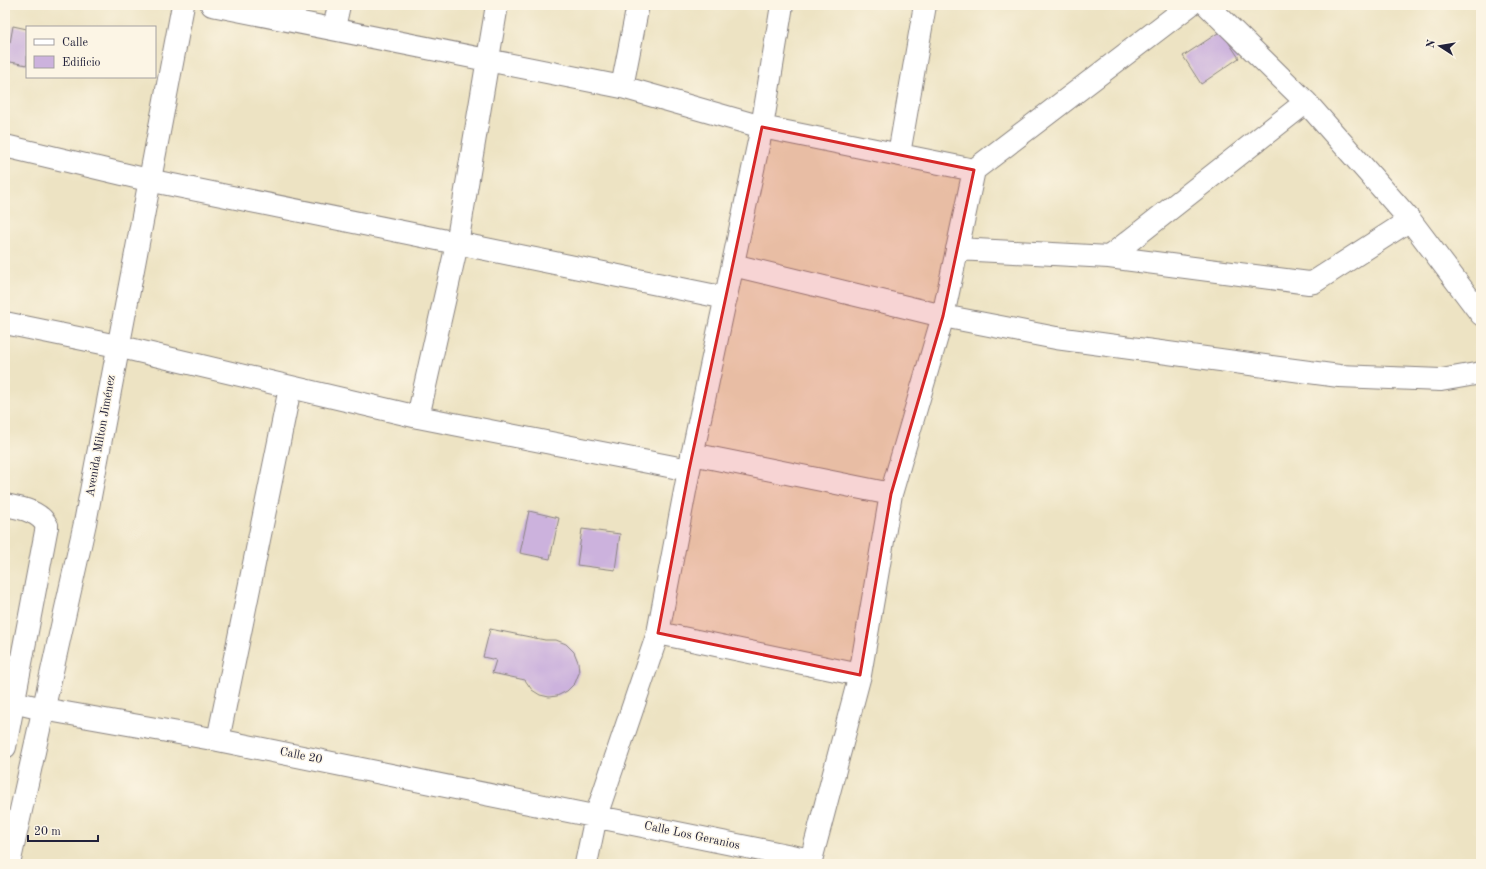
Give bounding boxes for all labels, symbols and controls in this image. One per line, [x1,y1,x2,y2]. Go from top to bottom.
legend [26,26,156,78]
north arrow [1420,26,1460,66]
text: Calle [62,37,88,49]
text: N [1425,38,1438,49]
text: Edificio [62,57,101,69]
street label: Avenida Milton Jiménez [84,374,118,498]
street label: Calle 20 [279,746,323,766]
scale bar [28,817,98,843]
street label: Calle Los Geranios [643,820,741,852]
text: 20 m [34,826,61,838]

